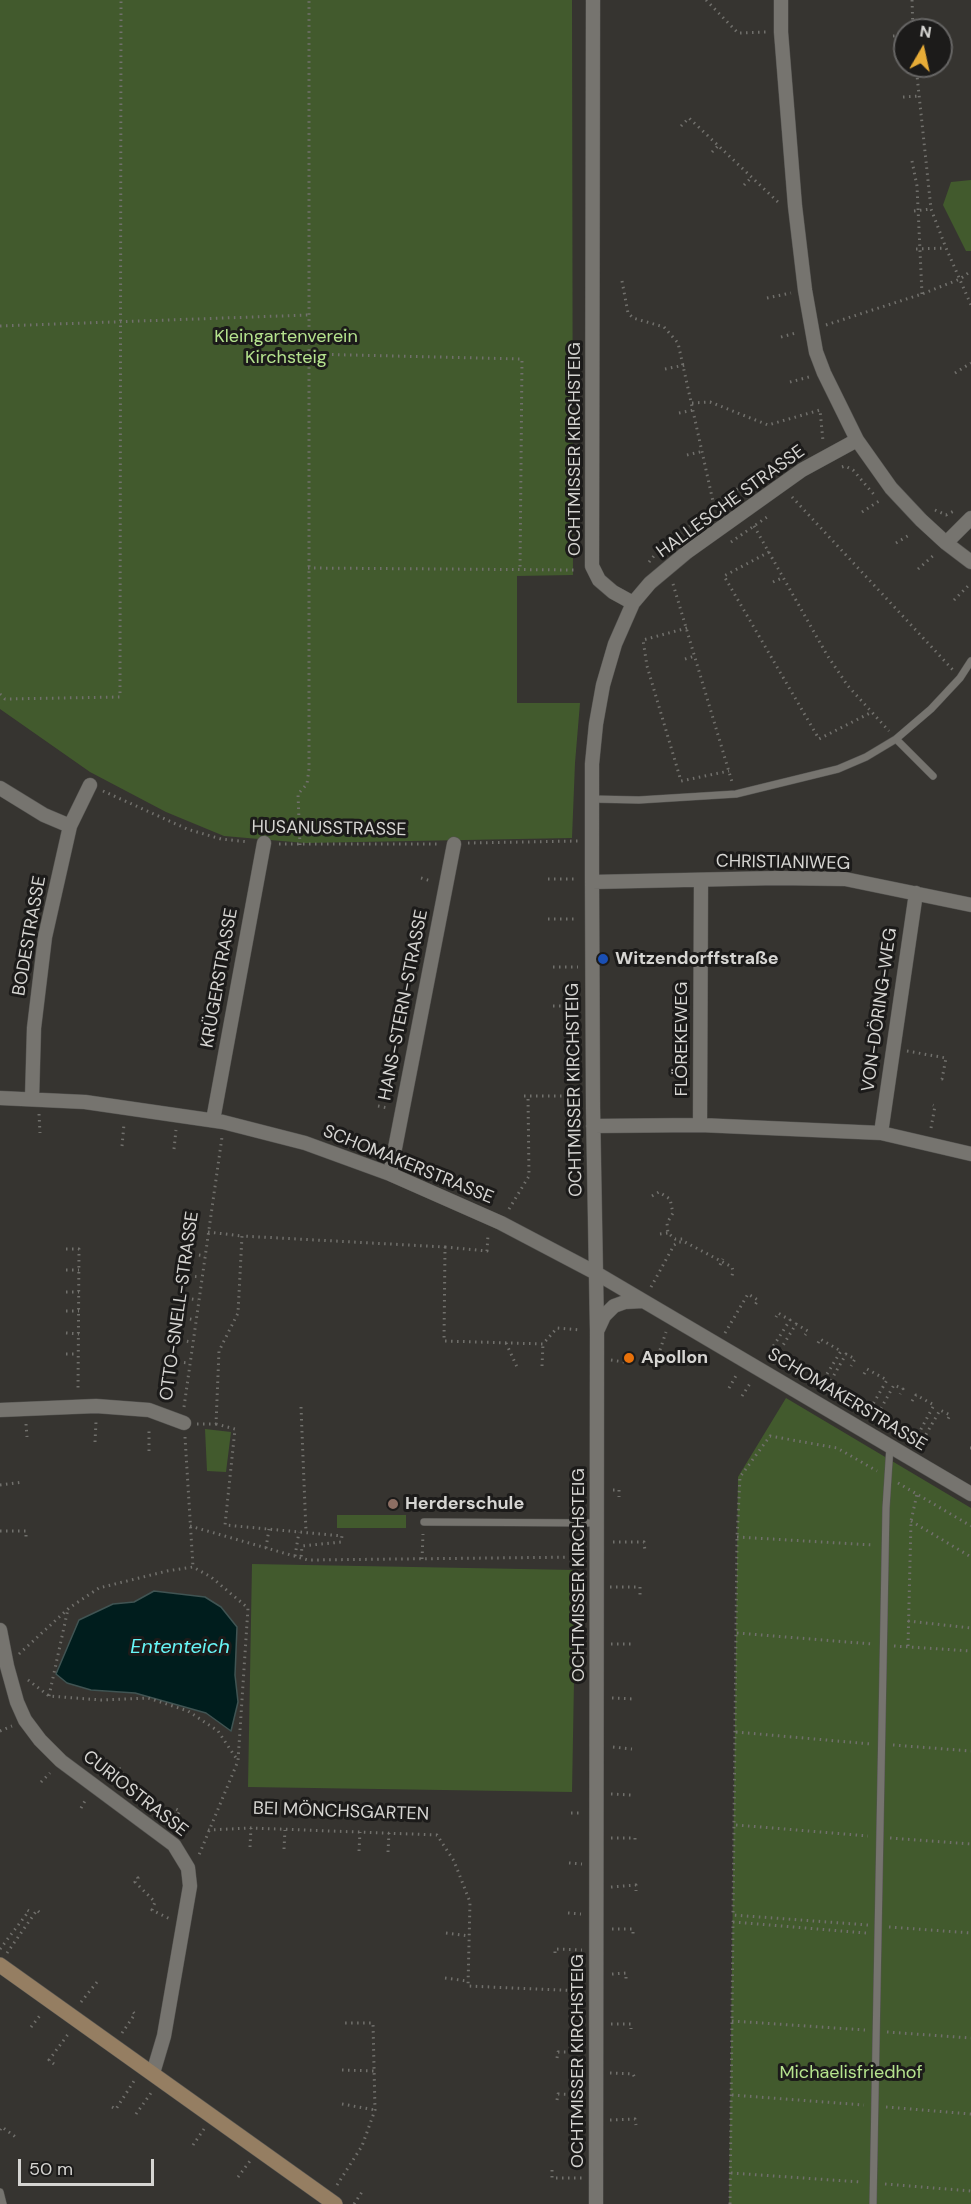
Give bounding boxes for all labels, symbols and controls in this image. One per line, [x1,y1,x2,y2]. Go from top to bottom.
north arrow [893,18,953,78]
text: N [918,20,933,43]
park label: Kleingartenverein Kirchsteig [214,326,358,368]
street label: OCHTMISSER KIRCHSTEIG [564,342,586,556]
street label: HALLESCHE STRASSE [653,441,809,563]
street label: HUSANUSSTRASSE [251,817,407,841]
street label: CHRISTIANIWEG [716,851,850,875]
street label: BODESTRASSE [9,874,51,998]
street label: KRÜGERSTRASSE [197,906,243,1050]
street label: HANS-STERN-STRASSE [375,908,433,1102]
street label: VON-DÖRING-WEG [858,927,902,1093]
place label: Witzendorffstraße [615,948,779,970]
marker: Witzendorffstraße [596,952,610,966]
street label: FLÖREKEWEG [671,982,693,1096]
street label: OCHTMISSER KIRCHSTEIG [562,983,588,1197]
street label: SCHOMAKERSTRASSE [320,1121,496,1209]
street label: OTTO-SNELL-STRASSE [156,1210,204,1402]
street label: SCHOMAKERSTRASSE [763,1344,931,1456]
place label: Apollon [641,1347,708,1369]
marker: Apollon [622,1351,636,1365]
street label: OCHTMISSER KIRCHSTEIG [568,1468,590,1682]
place label: Herderschule [405,1493,524,1515]
marker: Herderschule [386,1497,400,1511]
water label: Ententeich [130,1636,230,1660]
street label: CURIOSTRASSE [78,1746,192,1842]
street label: BEI MÖNCHSGARTEN [253,1798,429,1826]
street label: OCHTMISSER KIRCHSTEIG [567,1954,589,2168]
park label: Michaelisfriedhof [779,2062,923,2084]
scale bar [21,2147,158,2185]
text: 50 m [29,2157,73,2181]

